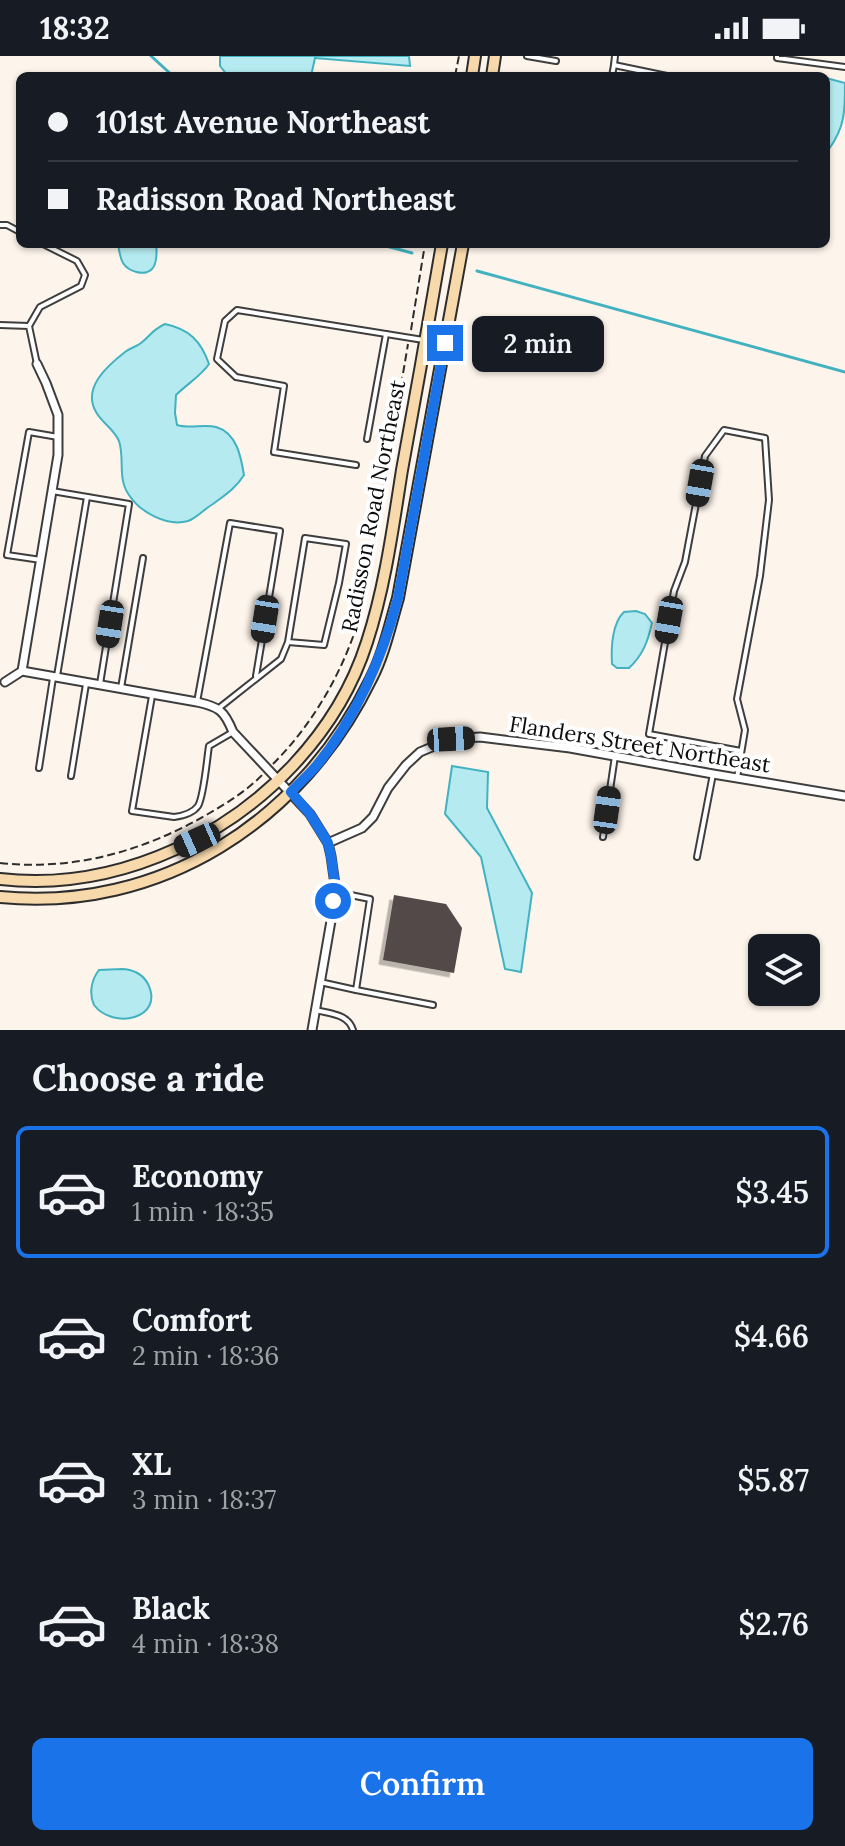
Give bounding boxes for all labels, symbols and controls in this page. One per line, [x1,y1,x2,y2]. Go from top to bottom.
text: 18:32 [40,9,110,47]
text: 101st Avenue Northeast [96,103,430,141]
text: Radisson Road Northeast [96,180,455,218]
callout: 2 min [473,315,605,371]
route end [427,325,463,361]
text: 2 min [504,327,572,360]
street label: Radisson Road Northeast [335,377,411,635]
car [684,457,716,509]
car [249,593,281,645]
car [653,594,685,646]
car [94,598,126,650]
street label: Flanders Street Northeast [507,710,773,779]
car [426,726,476,752]
car [592,785,622,835]
car [170,819,224,861]
route start [315,883,351,919]
map controls [748,934,820,1006]
button: layers [748,934,820,1006]
text: Choose a ride [32,1055,264,1101]
icon: car [36,1156,108,1228]
text: Economy [132,1157,263,1195]
text: $3.45 [735,1173,809,1211]
text: 1 min · 18:35 [132,1195,274,1228]
icon: car [36,1300,108,1372]
text: Comfort [132,1301,252,1339]
text: $4.66 [734,1317,809,1355]
text: 2 min · 18:36 [132,1339,279,1372]
icon: car [36,1444,108,1516]
text: XL [132,1445,171,1483]
text: $5.87 [738,1461,809,1499]
text: 3 min · 18:37 [132,1483,276,1516]
icon: car [36,1588,108,1660]
text: Black [132,1589,210,1627]
text: $2.76 [738,1605,809,1643]
text: 4 min · 18:38 [132,1627,279,1660]
button: Confirm [32,1738,813,1830]

